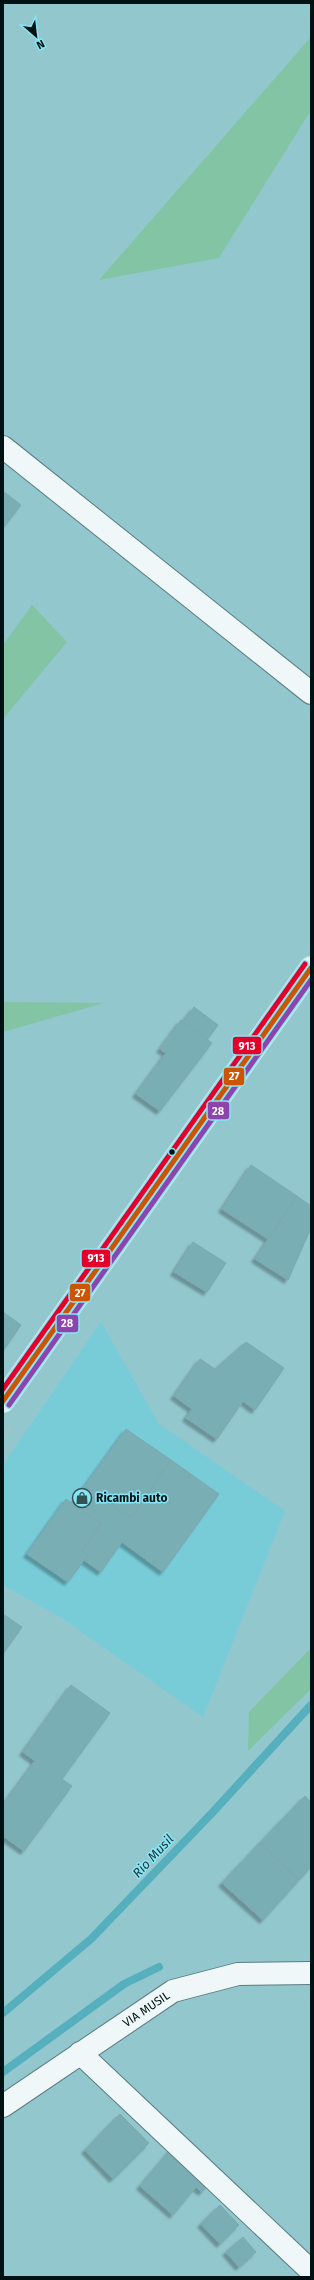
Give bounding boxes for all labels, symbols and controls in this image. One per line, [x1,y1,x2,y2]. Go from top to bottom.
north arrow [16,16,56,56]
text: N [34,37,47,52]
line badge: 913 [232,1036,262,1055]
text: 913 [239,1040,256,1053]
line badge: 27 [223,1067,245,1086]
text: 27 [229,1070,239,1083]
line badge: 28 [207,1101,230,1120]
text: 28 [212,1105,225,1118]
unlabelled marker [167,1147,177,1157]
line badge: 913 [81,1249,111,1268]
text: 913 [88,1252,105,1265]
line badge: 27 [69,1283,91,1302]
text: 27 [75,1287,85,1300]
line badge: 28 [56,1314,79,1333]
text: 28 [61,1317,74,1330]
shop icon: Ricambi auto [71,1487,93,1509]
place label: Ricambi auto [96,1491,167,1505]
water label: Rio Musil [129,1831,177,1881]
street label: VIA MUSIL [120,1988,172,2030]

